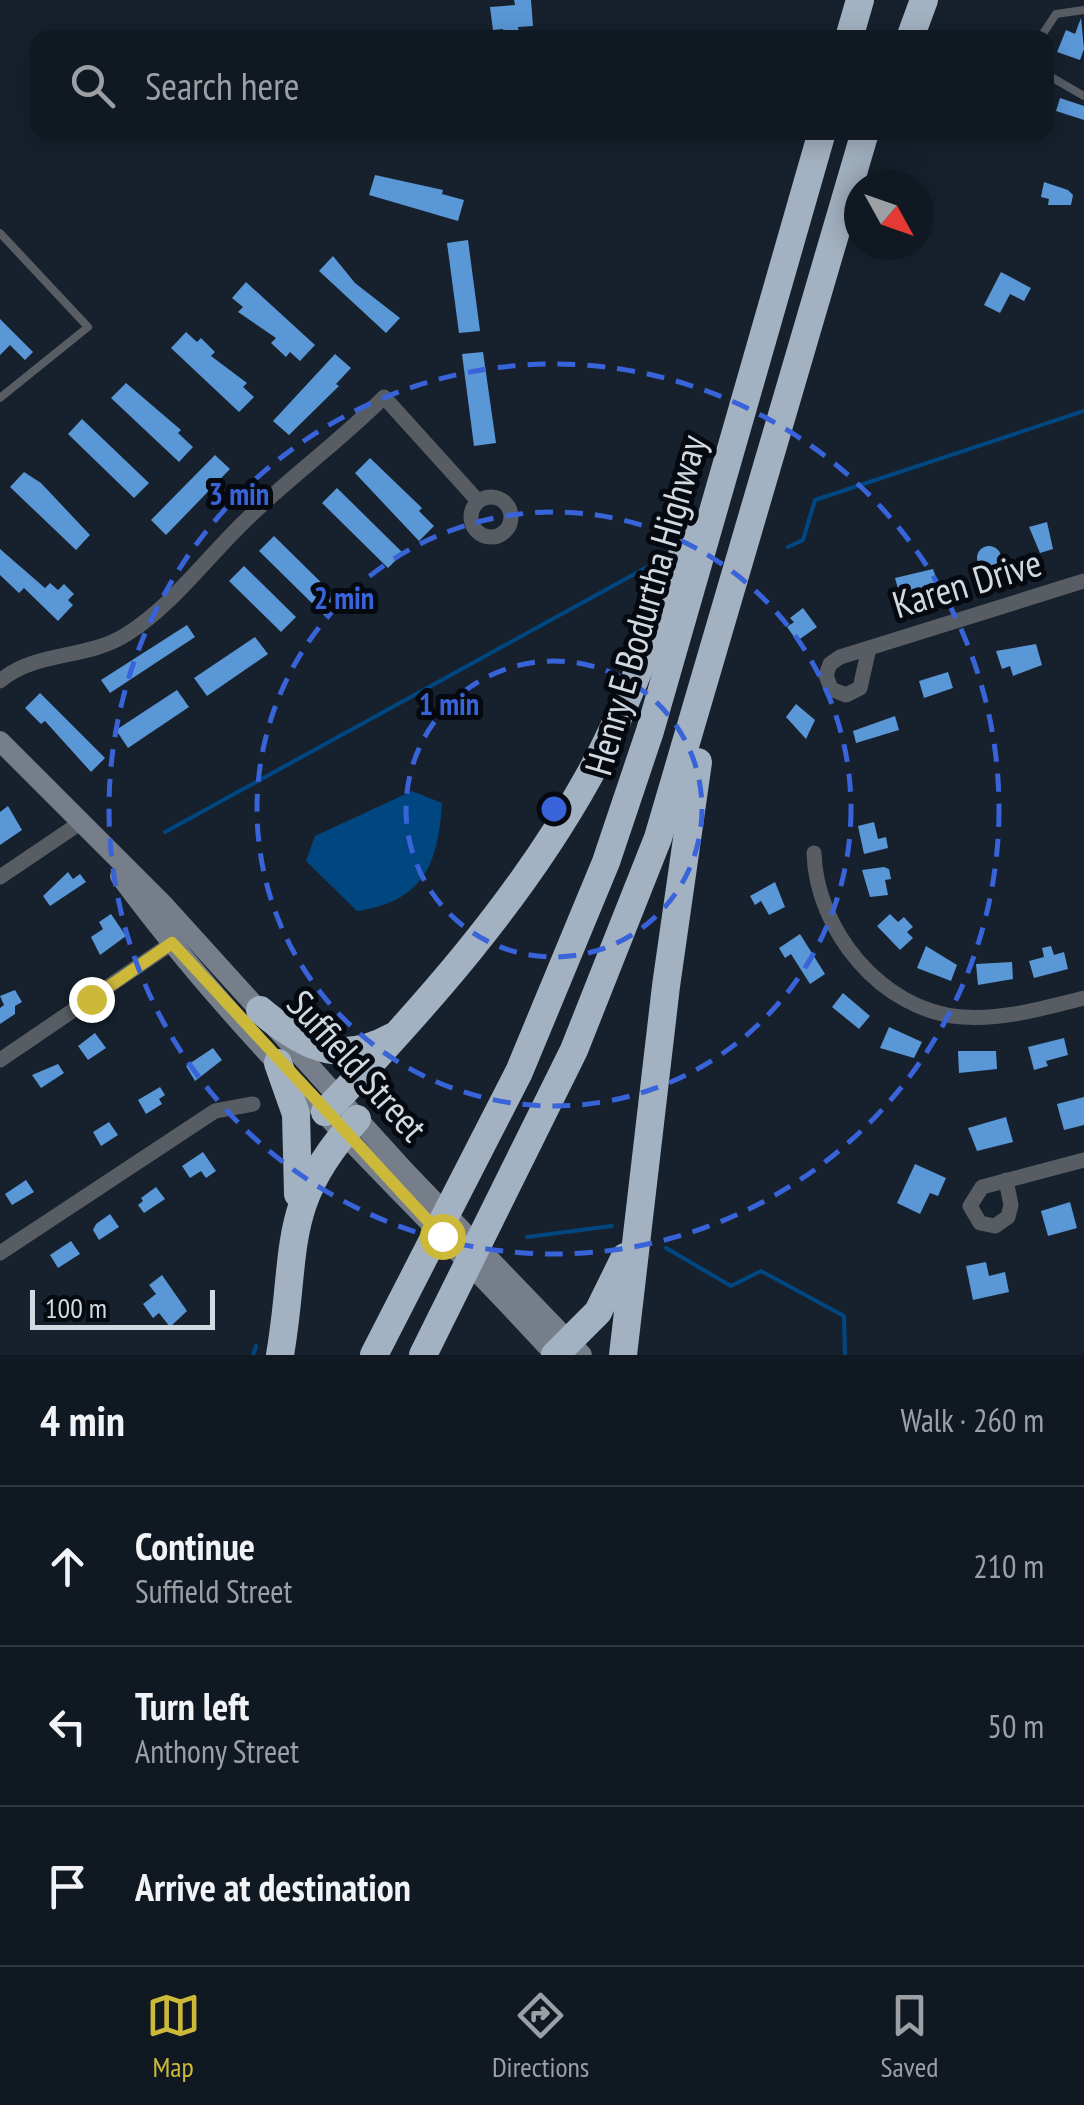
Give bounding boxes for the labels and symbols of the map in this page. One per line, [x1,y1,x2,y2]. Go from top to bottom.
north arrow [844,170,934,260]
street label: Henry E Bodurtha Highway [573,428,717,780]
text: 3 min [209,474,269,513]
street label: Karen Drive [886,537,1047,628]
text: 2 min [314,578,374,617]
text: 1 min [419,684,479,723]
centre of rings [536,791,572,827]
route end [69,977,115,1023]
street label: Suffield Street [277,979,439,1151]
route start [420,1214,466,1260]
scale bar [30,1285,215,1330]

